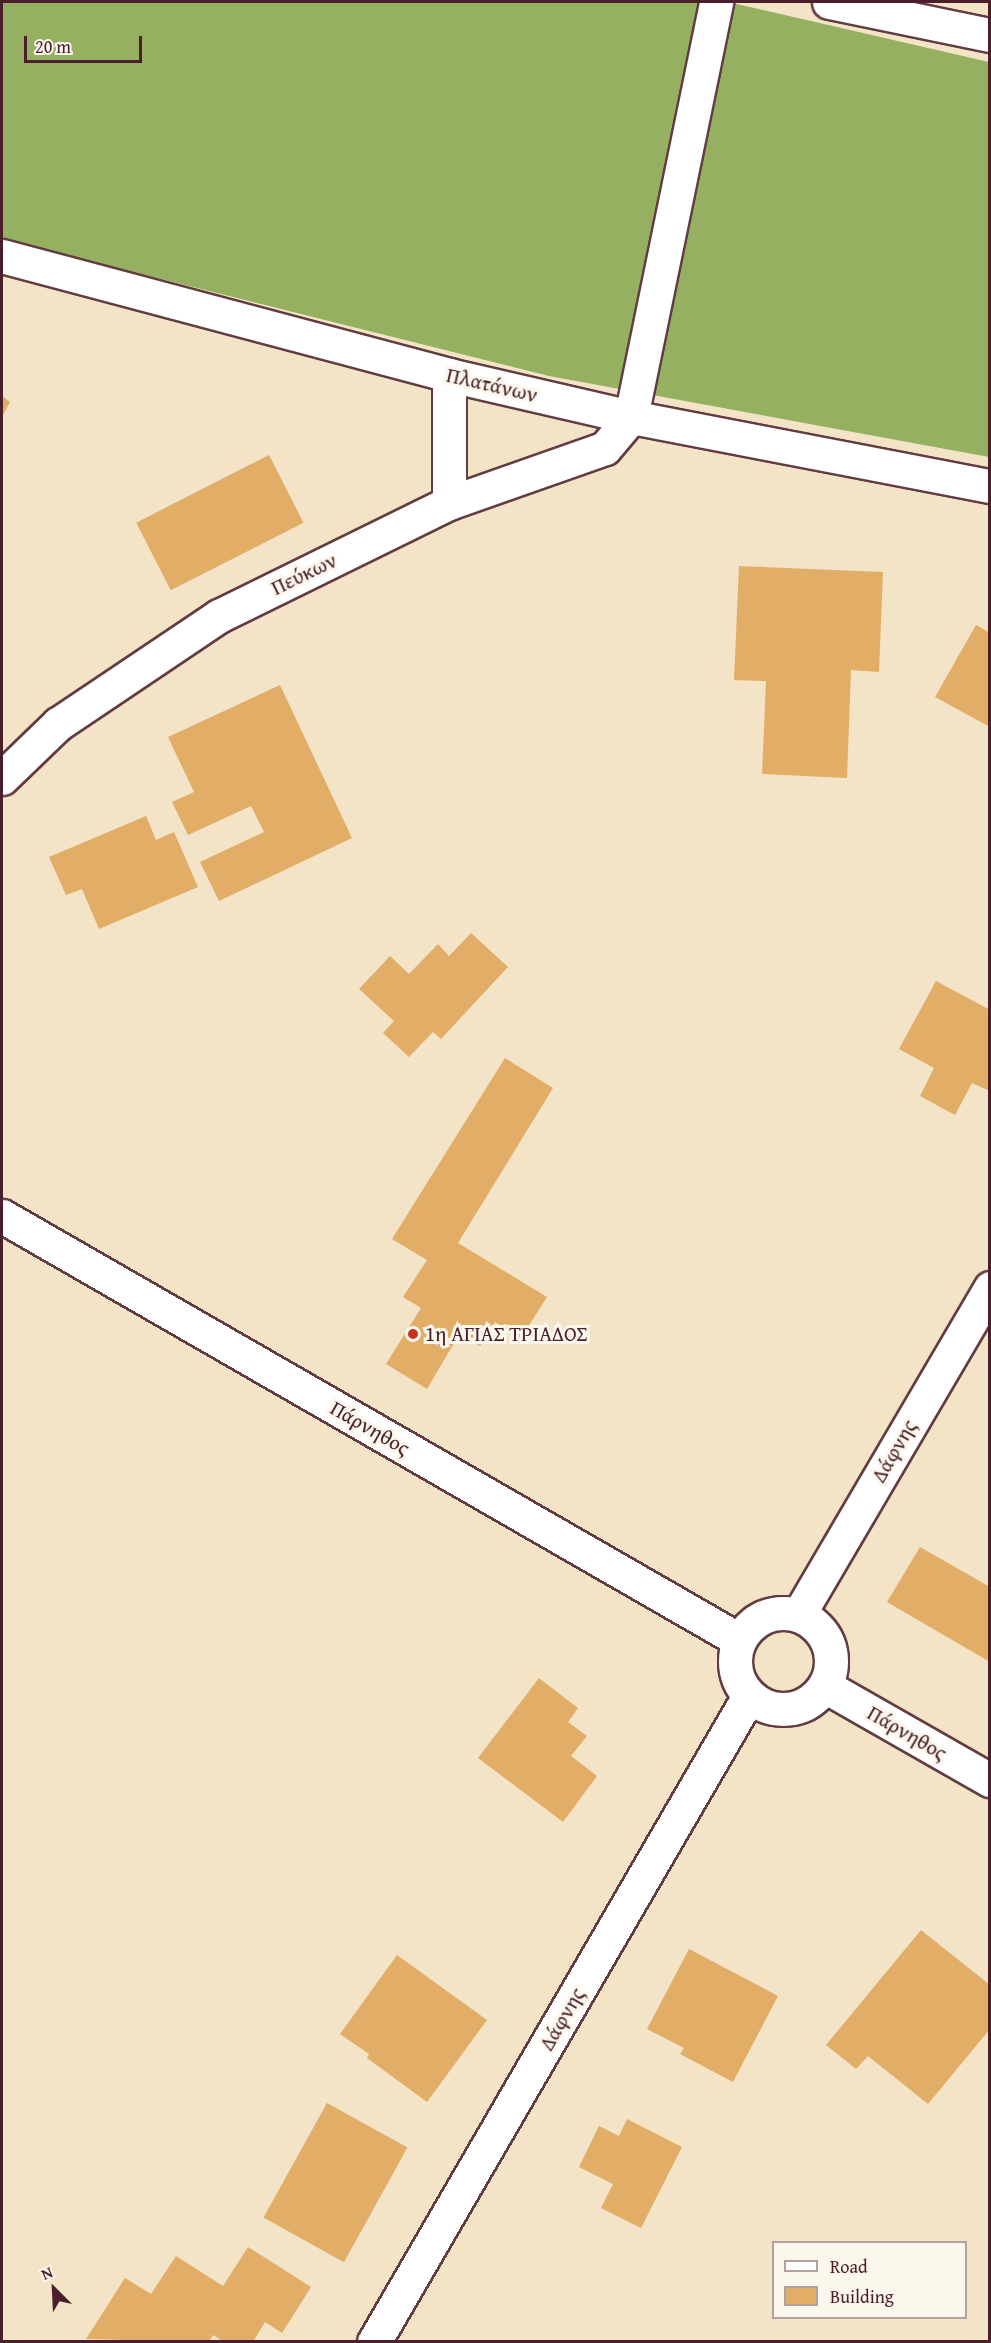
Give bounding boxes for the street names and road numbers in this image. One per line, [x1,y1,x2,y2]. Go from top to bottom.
street label: Πλατάνων [444,362,540,408]
street label: Πεύκων [267,547,341,601]
street label: Πάρνηθος [326,1395,414,1461]
street label: Δάφνης [866,1415,922,1487]
street label: Πάρνηθος [863,1700,951,1766]
street label: Δάφνης [534,1983,590,2055]

